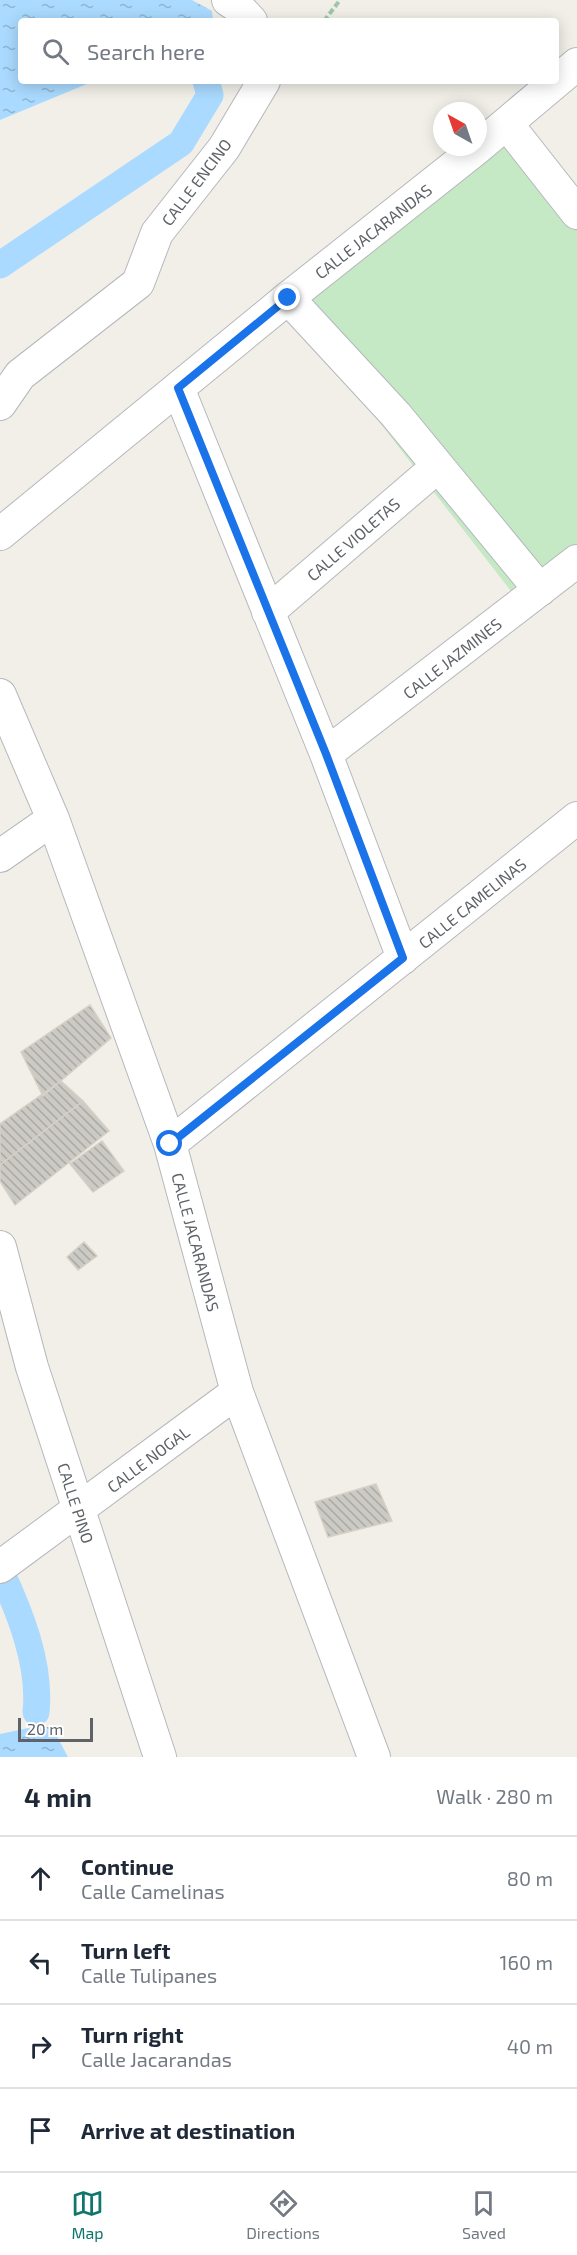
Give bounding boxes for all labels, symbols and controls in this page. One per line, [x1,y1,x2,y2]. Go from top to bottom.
search box [18,18,559,84]
icon: search [39,35,72,68]
text: Search here [87,38,205,64]
north arrow [433,102,487,156]
street label: CALLE ENCINO [157,135,235,229]
street label: CALLE JACARANDAS [311,180,435,282]
route end [274,284,300,310]
street label: CALLE VIOLETAS [303,494,403,584]
street label: CALLE JAZMINES [399,614,505,702]
street label: CALLE CAMELINAS [414,854,530,952]
route start [156,1130,182,1156]
street label: CALLE JACARANDAS [168,1171,224,1313]
street label: CALLE NOGAL [103,1422,193,1496]
street label: CALLE PINO [54,1460,98,1546]
scale bar [18,1715,93,1742]
text: 20 m [27,1719,63,1738]
text: 4 min [24,1781,92,1812]
text: Walk · 280 m [436,1784,553,1808]
text: Continue [81,1853,174,1879]
icon: ahead [24,1862,57,1895]
text: 80 m [507,1866,553,1890]
text: Calle Camelinas [81,1879,225,1903]
text: Turn left [81,1937,170,1963]
icon: left [24,1946,57,1979]
text: 160 m [500,1950,553,1974]
text: Calle Tulipanes [81,1963,217,1987]
text: Turn right [81,2021,183,2047]
icon: right [24,2030,57,2063]
text: 40 m [507,2034,553,2058]
text: Calle Jacarandas [81,2047,232,2071]
icon: arrive [24,2114,57,2147]
text: Arrive at destination [81,2117,295,2143]
tab: Map [71,2187,104,2242]
tab: Directions [246,2187,320,2242]
tab: Saved [462,2187,506,2242]

